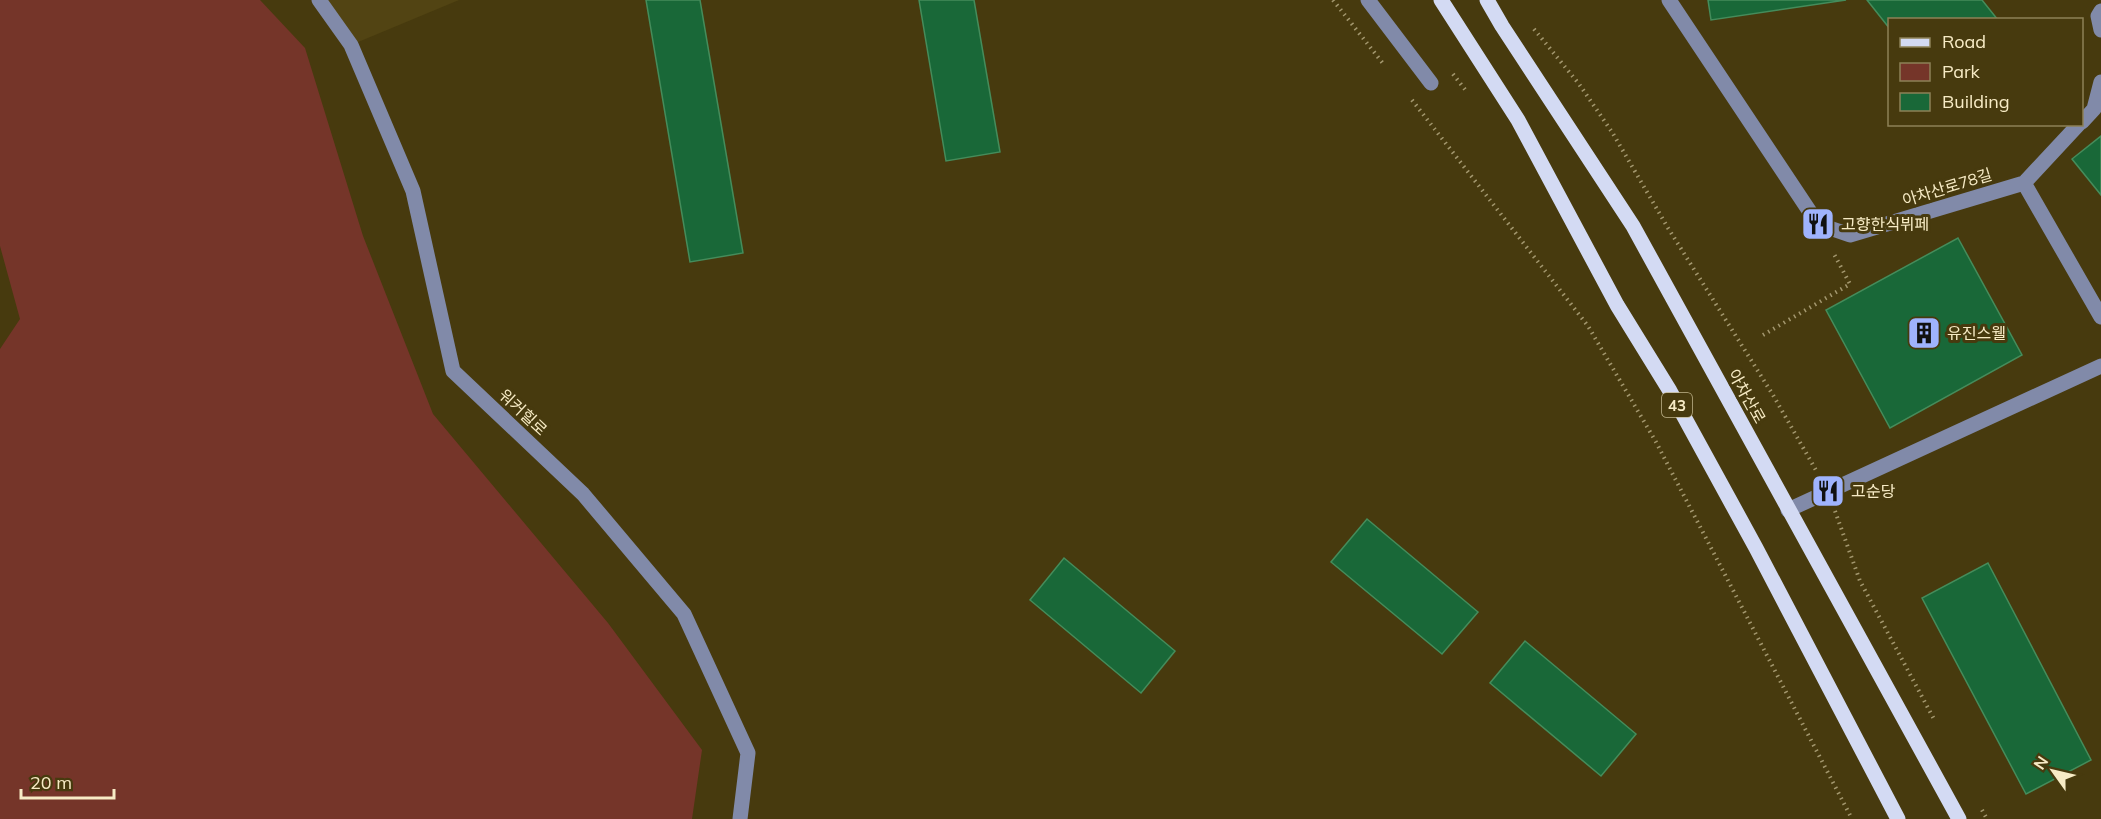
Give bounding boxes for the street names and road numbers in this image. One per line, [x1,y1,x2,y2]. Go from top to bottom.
street label: 아차산로78길 [1900,164,1994,210]
street label: 아차산로 [1724,365,1770,427]
street label: 워커힐로 [495,385,552,440]
road number: 43 [1662,393,1692,417]

